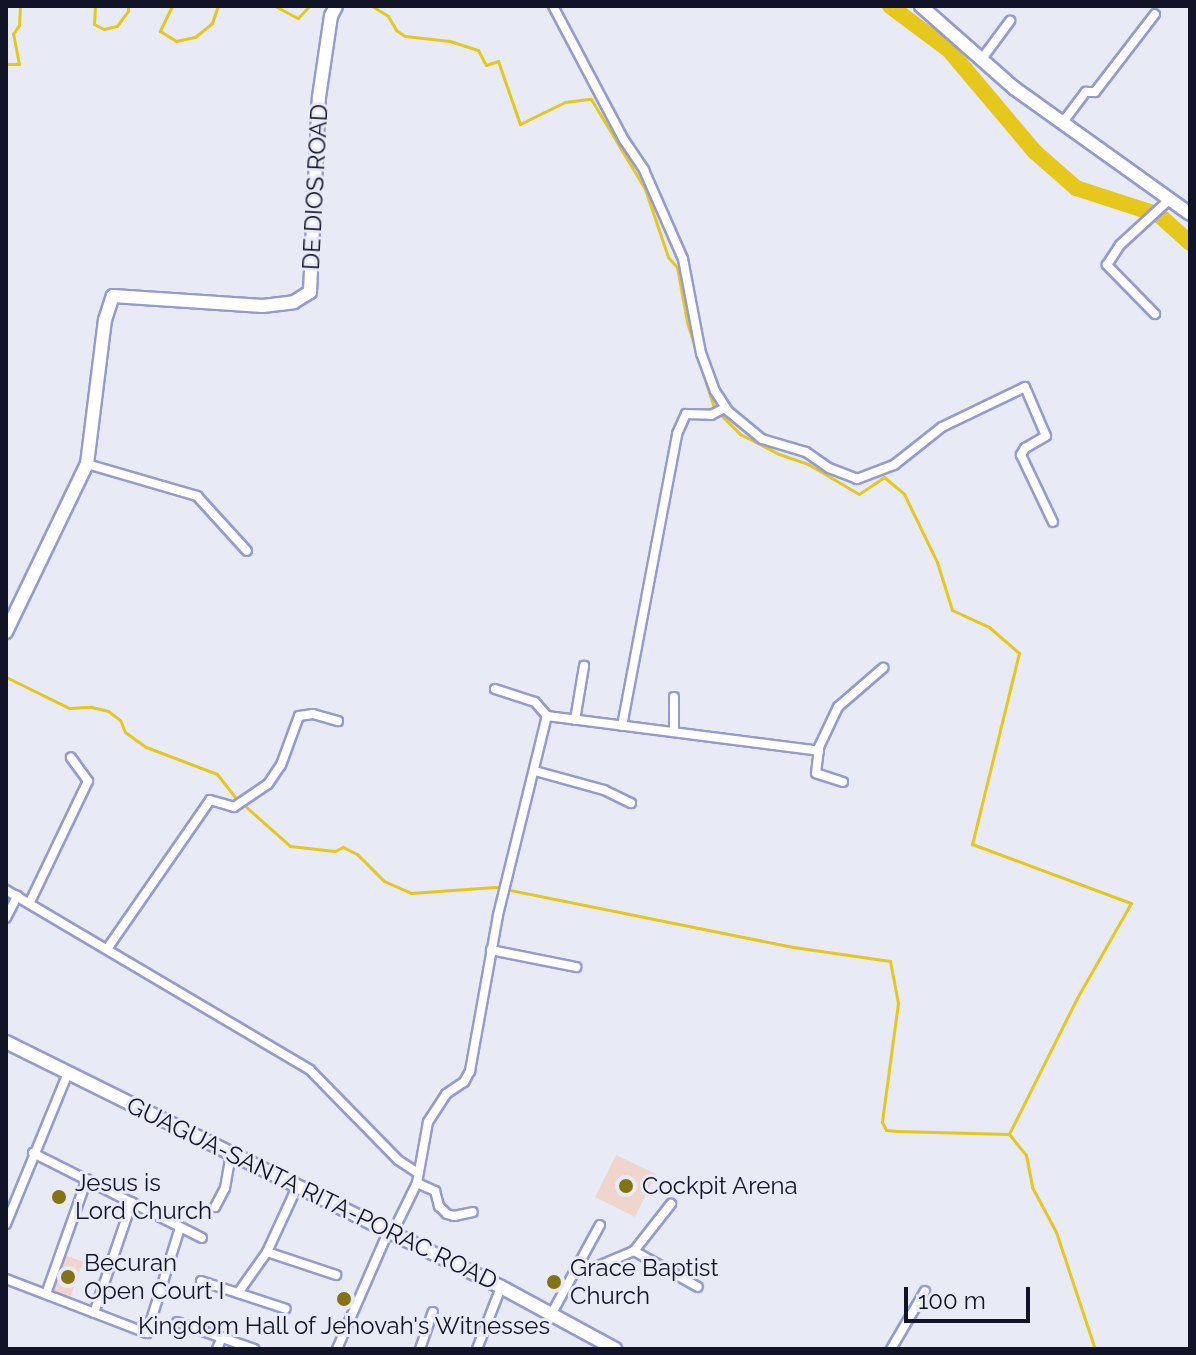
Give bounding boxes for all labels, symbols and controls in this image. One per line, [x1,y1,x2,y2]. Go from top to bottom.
street label: DE DIOS ROAD [296,103,334,271]
street label: GUAGUA-SANTA RITA-PORAC ROAD [122,1090,502,1296]
place label: Jesus is Lord Church [75,1169,212,1225]
place label: Cockpit Arena [642,1172,798,1200]
marker: Cockpit Arena [617,1177,635,1195]
marker: Jesus is Lord Church [50,1188,68,1206]
place label: Becuran Open Court I [84,1249,224,1305]
place label: Grace Baptist Church [570,1254,718,1310]
marker: Becuran Open Court I [59,1268,77,1286]
scale bar [908,1271,1034,1321]
marker: Grace Baptist Church [545,1273,563,1291]
text: 100 m [918,1286,986,1315]
marker: Kingdom Hall of Jehovah's Witnesses [335,1290,353,1308]
place label: Kingdom Hall of Jehovah's Witnesses [137,1312,551,1340]

